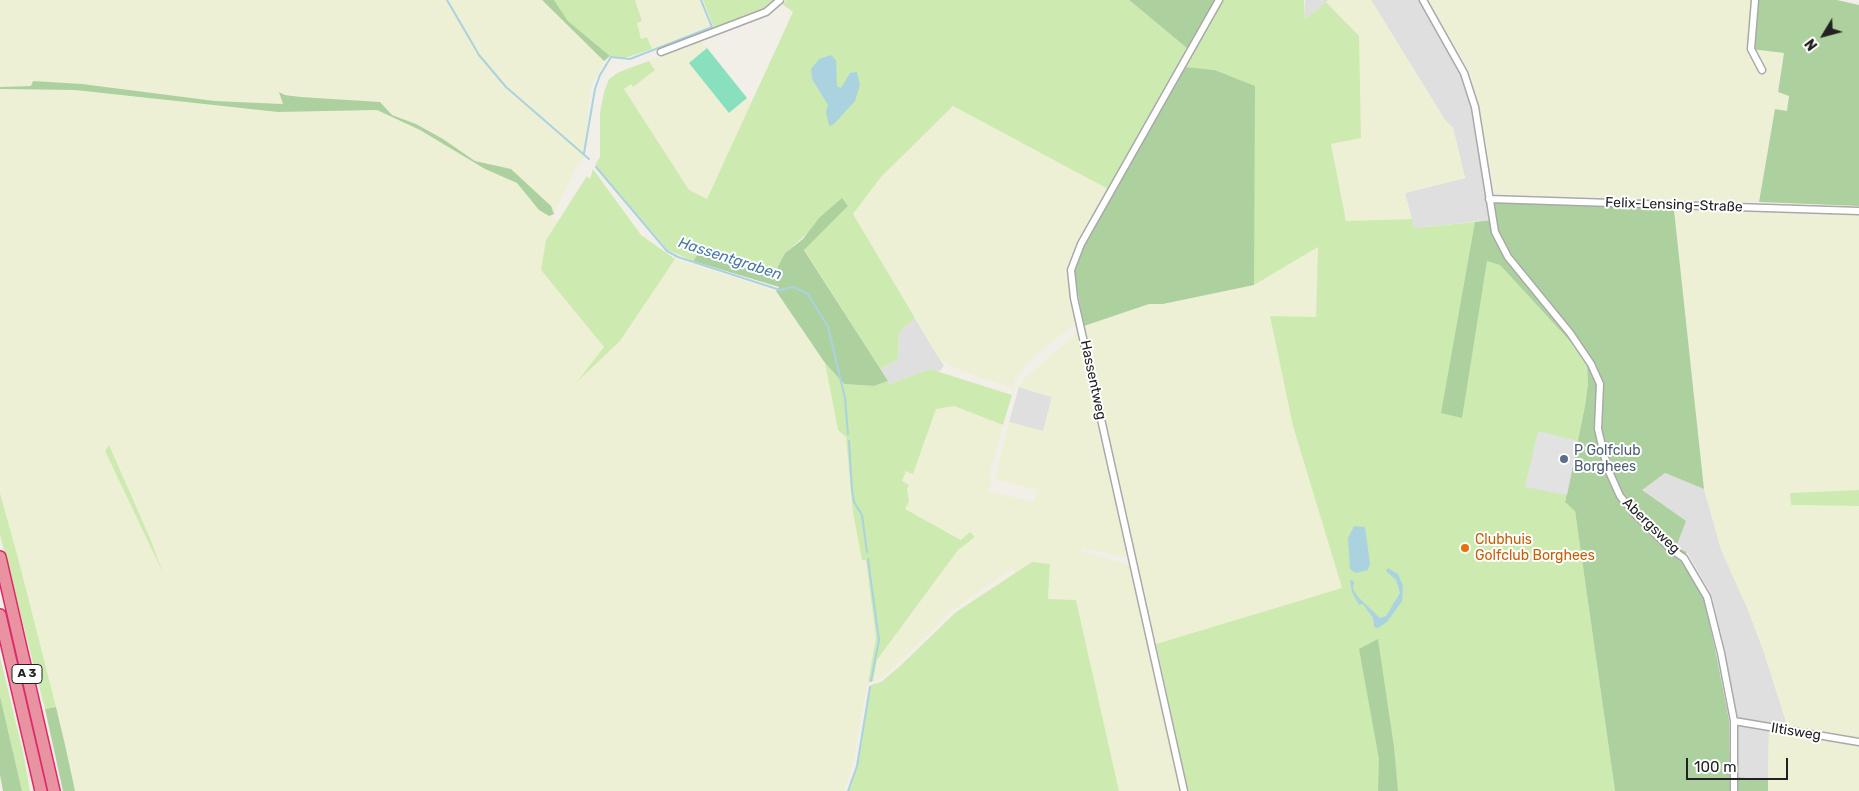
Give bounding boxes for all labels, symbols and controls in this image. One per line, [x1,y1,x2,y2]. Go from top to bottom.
north arrow [1799,10,1849,60]
text: N [1802,35,1821,53]
street label: Felix-Lensing-Straße [1605,194,1743,216]
water label: Hassentgraben [676,234,784,284]
street label: Hassentweg [1076,339,1110,421]
place label: P Golfclub Borghees [1574,443,1641,476]
marker: P Golfclub Borghees [1558,453,1570,465]
street label: Abergsweg [1619,495,1683,557]
place label: Clubhuis Golfclub Borghees [1475,532,1595,564]
marker: Clubhuis Golfclub Borghees [1459,542,1471,554]
road number: A 3 [12,664,42,684]
street label: Iltisweg [1770,720,1822,744]
scale bar [1689,748,1792,780]
text: 100 m [1694,758,1736,776]

